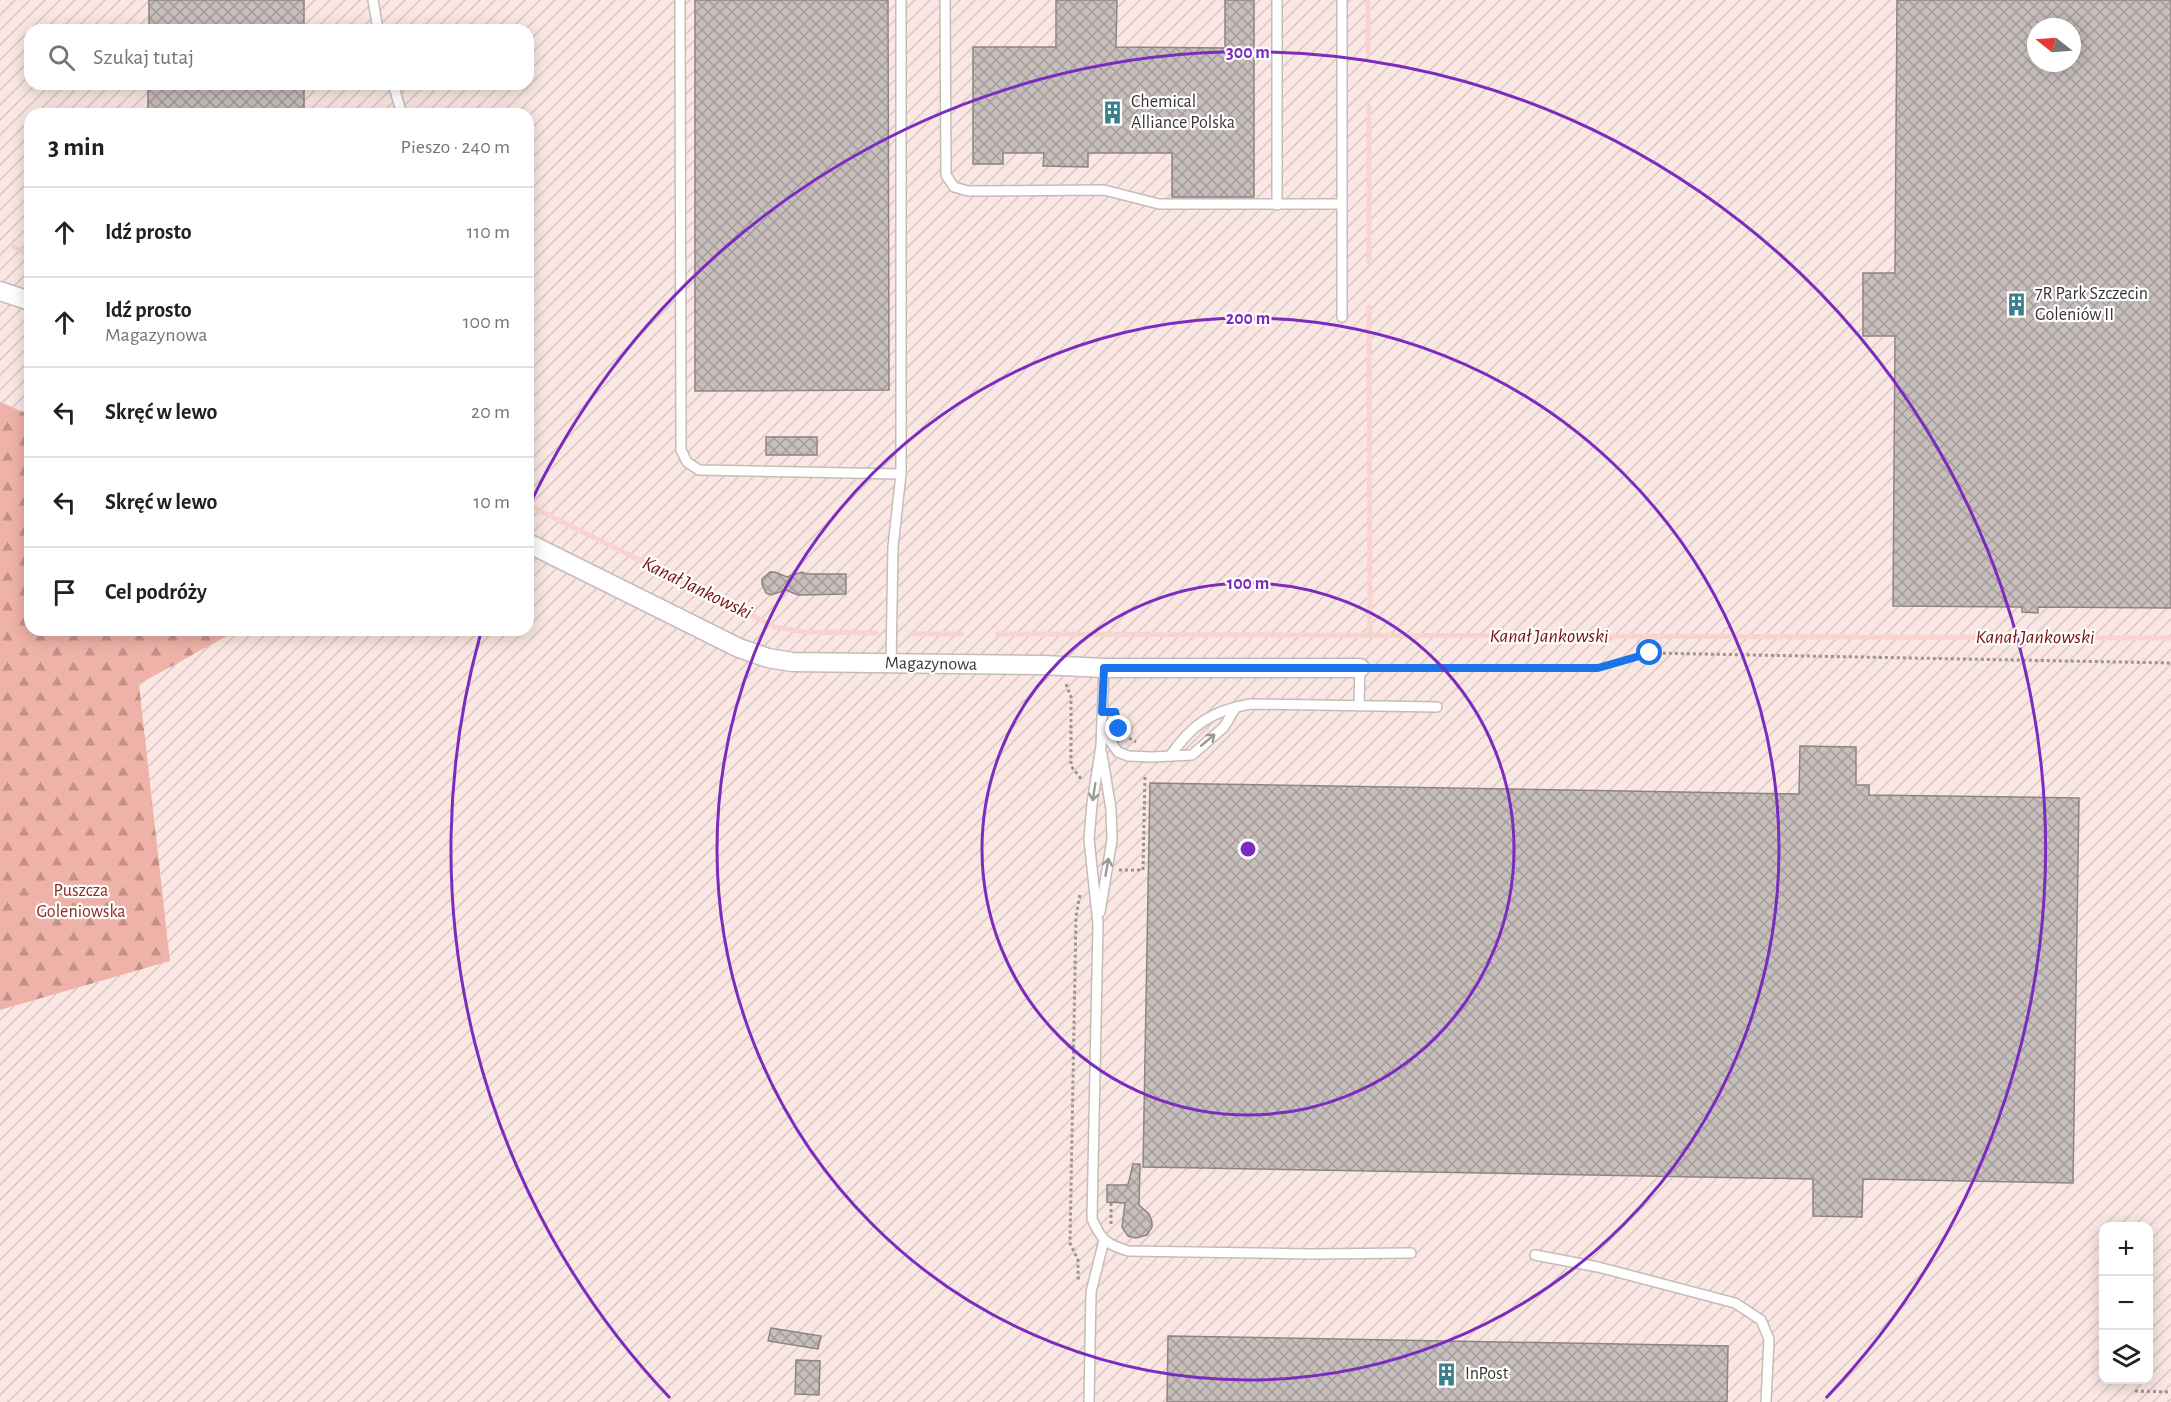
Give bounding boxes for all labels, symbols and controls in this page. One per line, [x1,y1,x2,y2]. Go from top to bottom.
north arrow [2027,18,2081,72]
search box [24,24,534,90]
icon: search [45,41,78,74]
text: 300 m [1226,44,1270,62]
text: Szukaj tutaj [93,46,194,68]
place label: Chemical Alliance Polska [1131,93,1235,132]
building icon: Chemical Alliance Polska [1100,99,1126,125]
text: 3 min [48,134,105,160]
text: Pieszo · 240 m [401,137,510,157]
icon: ahead [48,216,81,249]
text: Idź prosto [105,221,192,243]
text: 110 m [466,222,510,242]
place label: 7R Park Szczecin Goleniów II [2035,285,2148,324]
building icon: 7R Park Szczecin Goleniów II [2004,291,2030,317]
text: Idź prosto [105,299,192,321]
icon: ahead [48,306,81,339]
text: 200 m [1226,310,1270,328]
text: 100 m [463,312,510,332]
text: Magazynowa [105,325,208,345]
icon: left [48,396,81,429]
text: Skręć w lewo [105,401,217,423]
text: 20 m [471,402,510,422]
icon: left [48,486,81,519]
text: Skręć w lewo [105,491,217,513]
text: 10 m [473,492,510,512]
water label: Kanał Jankowski [639,553,755,623]
text: 100 m [1227,575,1269,593]
icon: arrive [48,576,81,609]
text: Cel podróży [105,581,207,603]
water label: Kanał Jankowski [1490,626,1608,646]
water label: Kanał Jankowski [1976,627,2094,647]
route start [1636,639,1662,665]
street label: Magazynowa [885,654,977,674]
route end [1105,715,1131,741]
one-way arrow [1200,733,1215,747]
one-way arrow [1088,782,1099,802]
centre of rings [1238,839,1258,859]
one-way arrow [1102,857,1113,877]
park label: Puszcza Goleniowska [36,882,126,921]
map controls [2099,1222,2153,1384]
button: + [2099,1222,2153,1276]
button: − [2099,1276,2153,1330]
button: layers [2099,1330,2153,1384]
building icon: InPost [1434,1361,1460,1387]
place label: InPost [1465,1365,1509,1383]

